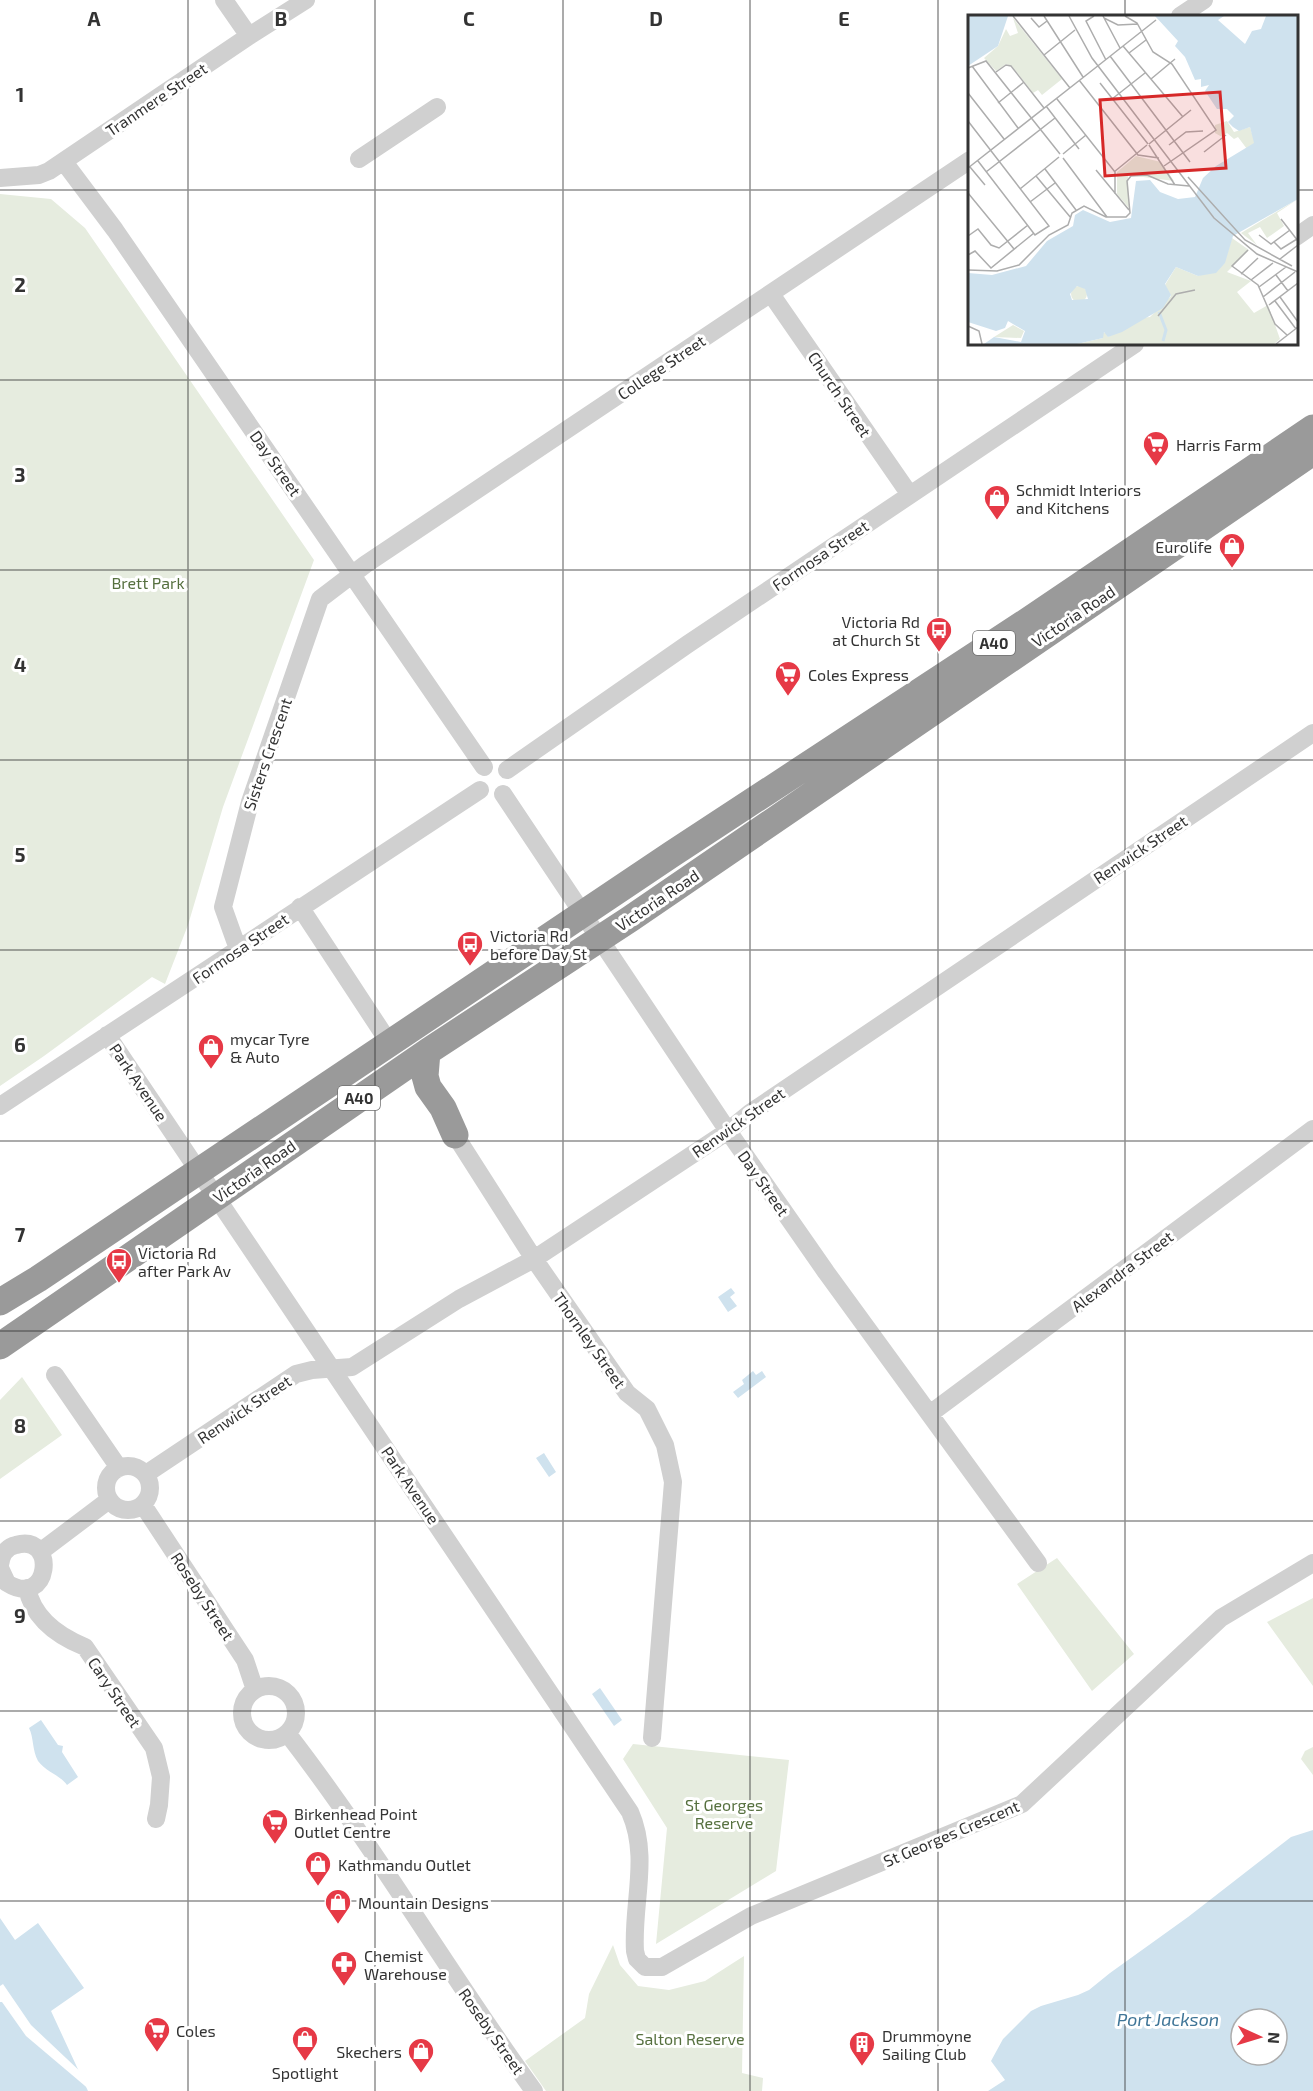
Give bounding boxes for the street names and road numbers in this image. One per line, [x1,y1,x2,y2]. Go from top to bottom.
street label: Tranmere Street [102,58,210,140]
street label: College Street [613,331,709,403]
street label: Church Street [804,348,876,440]
street label: Day Street [247,427,305,499]
street label: Formosa Street [768,516,872,594]
street label: Victoria Road [1028,581,1118,651]
road number: A40 [973,631,1015,655]
street label: Sisters Crescent [239,695,295,813]
street label: Renwick Street [1090,811,1190,887]
street label: Victoria Road [612,865,702,935]
street label: Formosa Street [188,909,292,987]
street label: Park Avenue [106,1040,172,1124]
street label: Renwick Street [688,1083,788,1161]
road number: A40 [338,1086,380,1110]
street label: Victoria Road [209,1136,299,1206]
street label: Day Street [735,1147,793,1219]
street label: Alexandra Street [1067,1227,1177,1315]
street label: Thornley Street [550,1288,630,1392]
street label: Renwick Street [194,1371,294,1447]
street label: Park Avenue [378,1443,444,1527]
street label: Roseby Street [168,1549,238,1643]
street label: Cary Street [85,1653,145,1731]
street label: St Georges Crescent [880,1796,1022,1870]
street label: Roseby Street [455,1984,529,2078]

